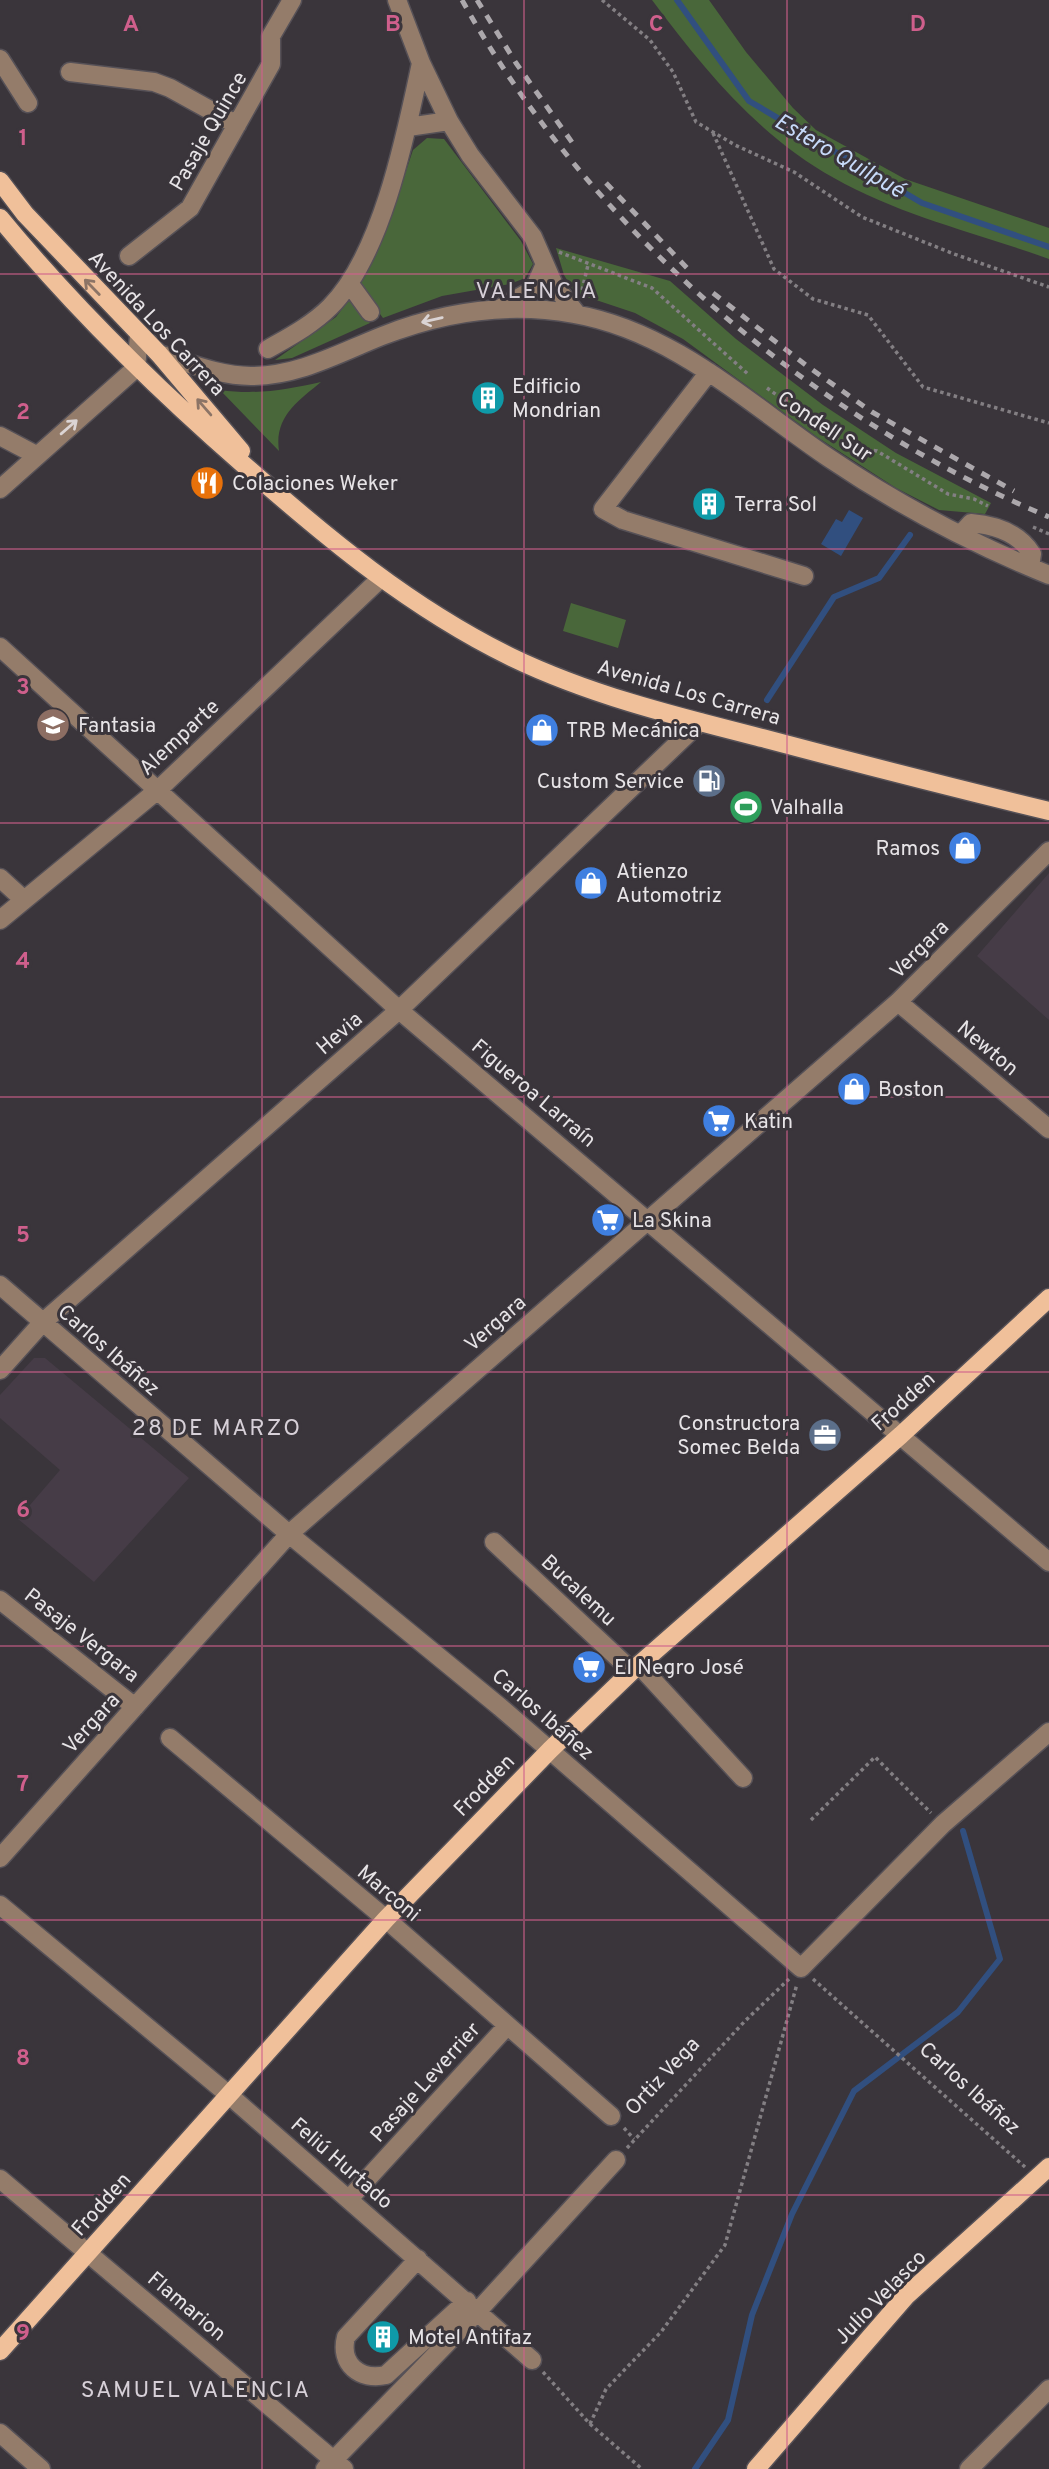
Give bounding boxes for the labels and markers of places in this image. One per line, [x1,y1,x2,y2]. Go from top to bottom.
place label: Edificio Mondrian [512,374,601,425]
building icon: Edificio Mondrian [469,379,507,417]
restaurant icon: Colaciones Weker [188,464,226,502]
place label: Colaciones Weker [232,471,398,498]
building icon: Terra Sol [690,485,728,523]
place label: Terra Sol [734,492,817,519]
school or university icon: Fantasia [34,706,72,744]
shop icon: TRB Mecánica [523,711,561,749]
place label: Fantasia [78,713,156,740]
place label: TRB Mecánica [566,718,700,745]
fuel station icon: Custom Service [690,762,728,800]
place label: Custom Service [537,769,684,796]
sports icon: Valhalla [727,788,765,826]
place label: Valhalla [770,795,844,822]
shop icon: Ramos [946,829,984,867]
place label: Ramos [875,836,940,863]
place label: Atienzo Automotriz [616,859,722,910]
shop icon: Atienzo Automotriz [572,864,610,902]
shop icon: Boston [835,1070,873,1108]
place label: Boston [878,1077,944,1104]
supermarket icon: Katin [700,1102,738,1140]
place label: Katin [744,1109,793,1136]
supermarket icon: La Skina [589,1201,627,1239]
place label: La Skina [632,1208,712,1235]
place label: Constructora Somec Belda [677,1411,800,1462]
office icon: Constructora Somec Belda [806,1416,844,1454]
supermarket icon: El Negro José [570,1648,608,1686]
place label: El Negro José [614,1655,744,1682]
building icon: Motel Antifaz [364,2318,402,2356]
place label: Motel Antifaz [408,2325,532,2352]

